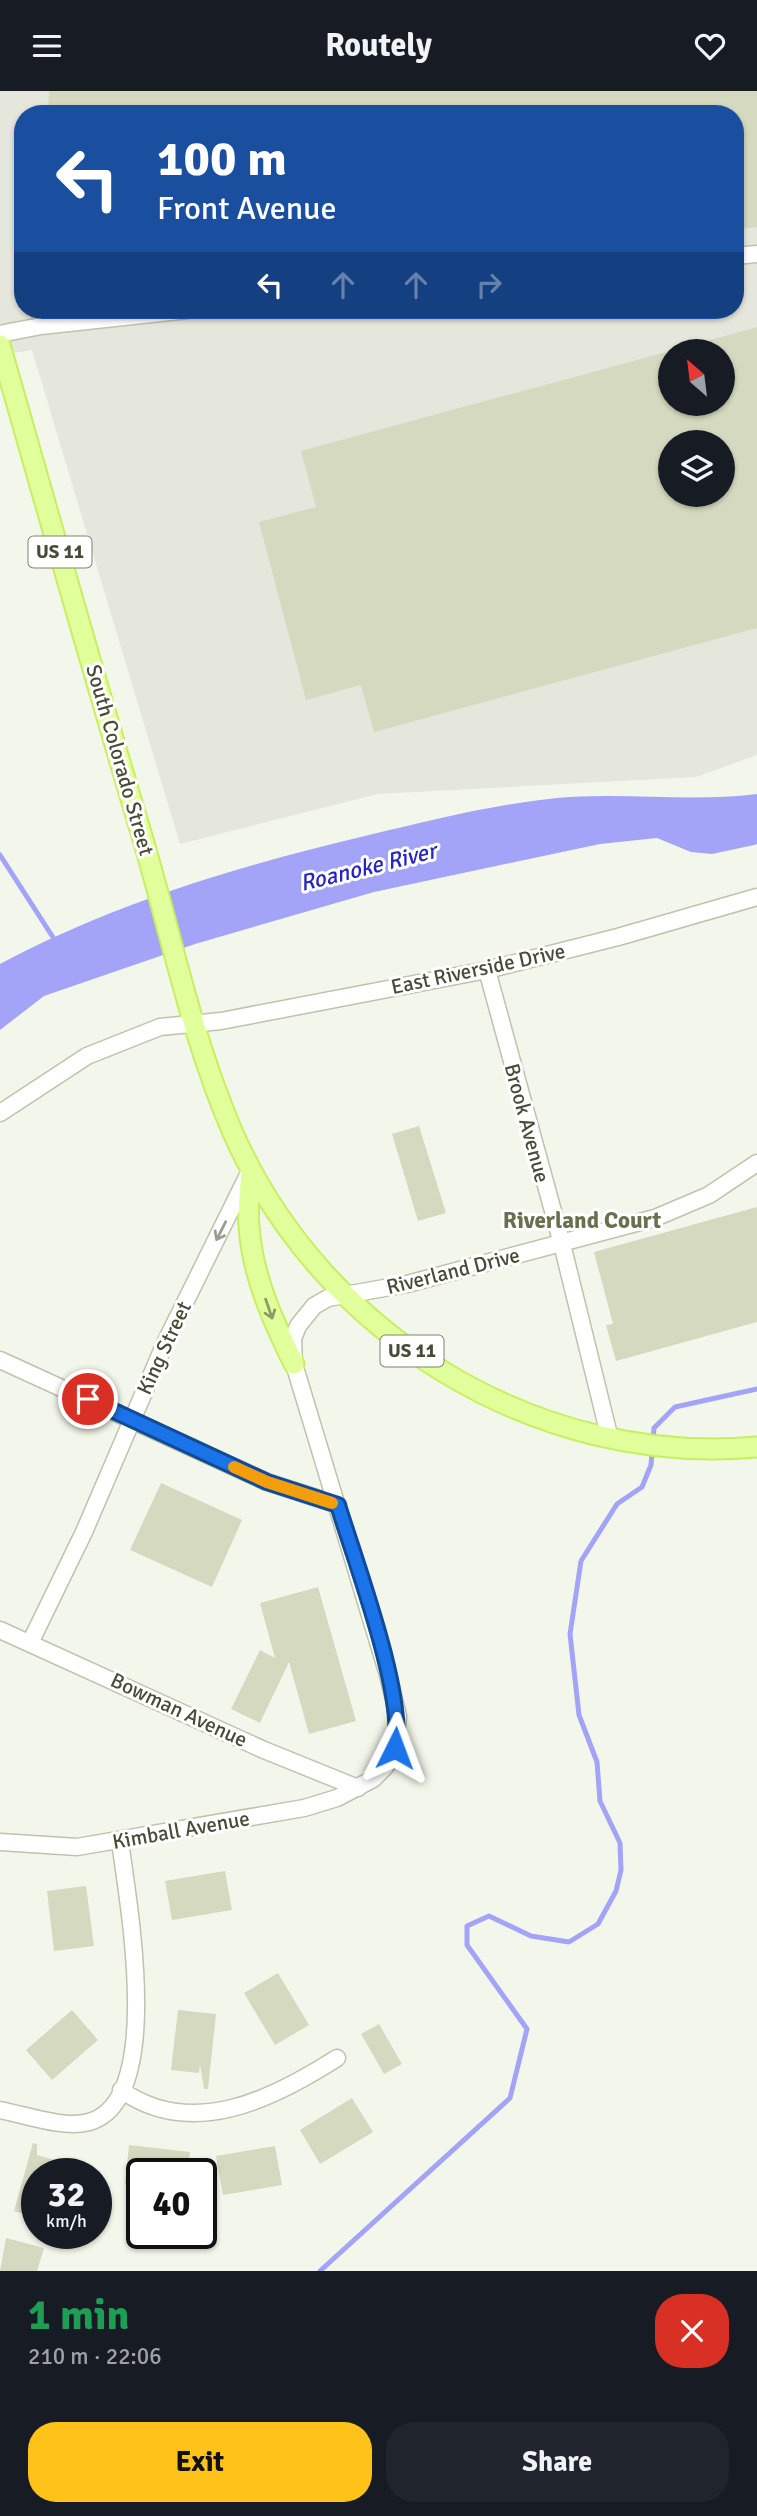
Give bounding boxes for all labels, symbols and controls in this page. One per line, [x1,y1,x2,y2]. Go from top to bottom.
text: Routely [325,26,432,65]
icon: menu [28,27,66,65]
icon: heart [691,27,729,65]
text: 100 m [157,129,287,189]
icon: left [42,133,133,224]
text: Front Avenue [157,189,337,228]
icon: left [251,266,289,304]
icon: ahead [324,266,362,304]
icon: ahead [397,266,435,304]
icon: right [470,266,508,304]
north arrow [658,339,735,417]
map controls [658,339,735,507]
button: layers [658,430,735,507]
road number: US 11 [28,537,92,567]
street label: South Colorado Street [80,662,160,858]
water label: Roanoke River [297,835,442,898]
street label: East Riverside Drive [389,938,567,1000]
street label: Brook Avenue [499,1061,555,1185]
district label: Riverland Court [503,1206,662,1235]
one-way arrow [213,1220,227,1241]
street label: Riverland Drive [384,1242,522,1300]
street label: King Street [131,1297,197,1399]
one-way arrow [264,1298,276,1320]
road number: US 11 [380,1335,444,1367]
pin [58,1369,118,1429]
icon: arrive [69,1380,107,1418]
street label: Bowman Avenue [107,1667,251,1753]
position arrow [358,1711,432,1785]
street label: Kimball Avenue [110,1805,252,1855]
speed limit sign: 40 [126,2158,217,2249]
text: 32 [48,2173,85,2216]
text: km/h [46,2210,87,2232]
text: 1 min [28,2290,129,2341]
button: close [655,2294,729,2368]
text: 210 m · 22:06 [28,2342,162,2371]
button: Exit [28,2422,372,2502]
button: Share [386,2422,729,2502]

